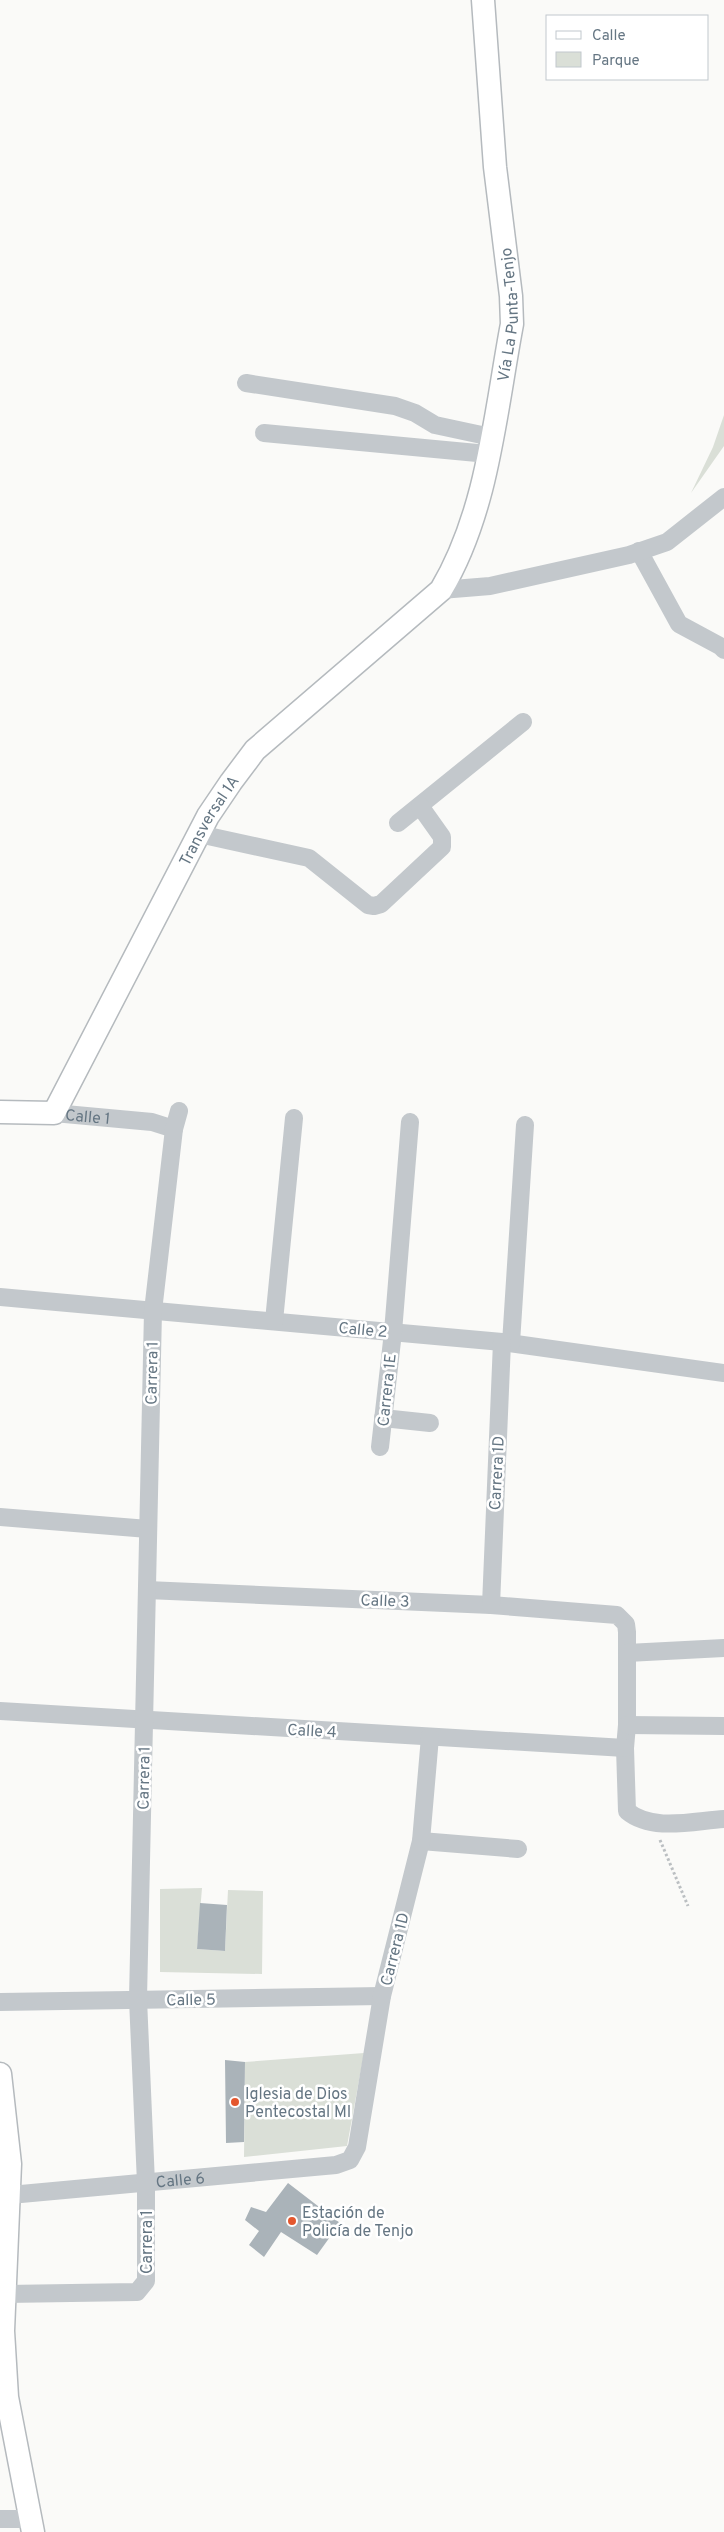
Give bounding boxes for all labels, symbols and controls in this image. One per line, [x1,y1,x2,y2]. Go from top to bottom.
legend [546,15,709,80]
text: Calle [592,27,626,46]
text: Parque [592,52,640,71]
street label: Vía La Punta-Tenjo [494,246,524,383]
street label: Transversal 1A [176,772,244,870]
street label: Calle 1 [64,1106,111,1130]
street label: Calle 2 [337,1319,388,1343]
street label: Carrera 1 [142,1341,164,1405]
street label: Carrera 1E [374,1353,402,1428]
street label: Carrera 1D [486,1435,510,1511]
street label: Calle 3 [360,1591,410,1613]
street label: Calle 4 [287,1721,337,1743]
street label: Carrera 1 [134,1746,156,1810]
street label: Carrera 1D [377,1911,415,1988]
street label: Calle 5 [166,1991,216,2011]
place label: Iglesia de Dios Pentecostal MI [245,2085,351,2123]
marker: Iglesia de Dios Pentecostal MI [229,2096,241,2108]
street label: Calle 6 [155,2169,206,2194]
place label: Estación de Policía de Tenjo [302,2204,413,2242]
street label: Carrera 1 [138,2210,158,2274]
marker: Estación de Policía de Tenjo [286,2215,298,2227]

